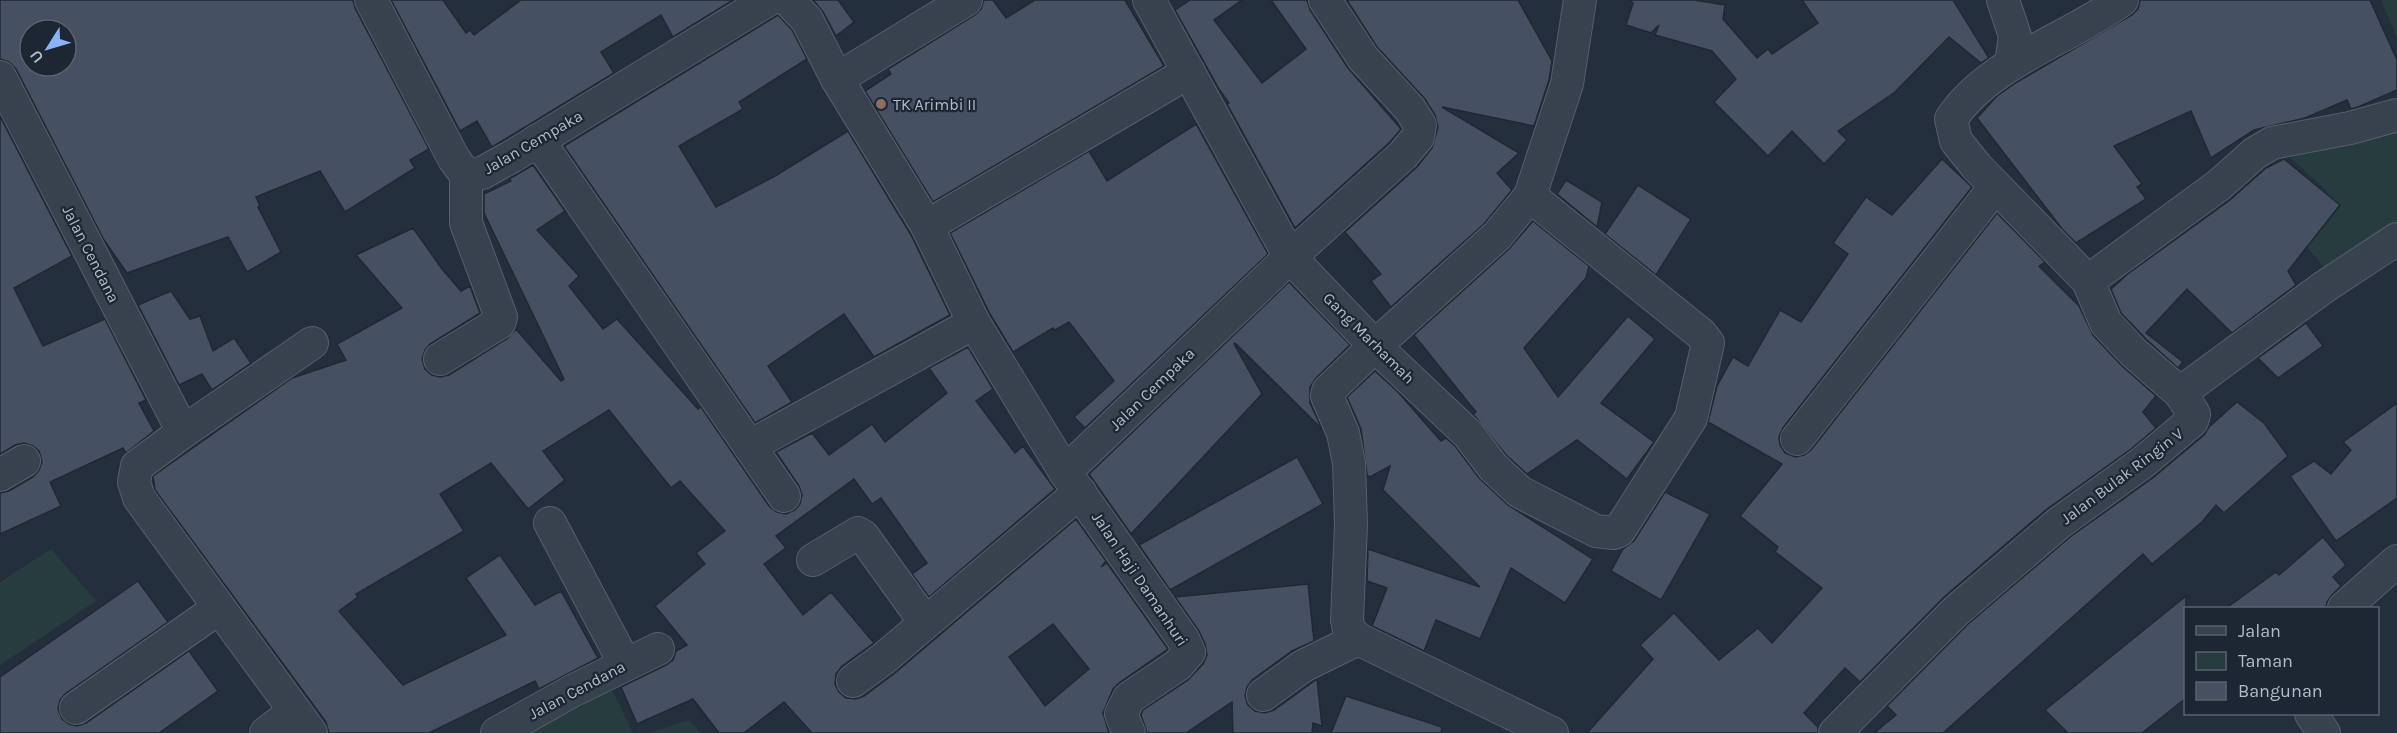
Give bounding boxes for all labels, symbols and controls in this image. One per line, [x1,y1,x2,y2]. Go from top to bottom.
north arrow [18,18,78,78]
text: U [26,47,47,67]
place label: TK Arimbi II [893,95,976,114]
marker: TK Arimbi II [874,97,888,111]
street label: Jalan Cempaka [480,106,586,178]
street label: Jalan Cendana [58,202,124,306]
street label: Gang Marhamah [1319,288,1419,388]
street label: Jalan Cempaka [1105,344,1199,434]
street label: Jalan Bulak Ringin V [2057,424,2187,528]
street label: Jalan Haji Damanhuri [1088,508,1192,650]
legend [2184,607,2379,715]
text: Jalan [2238,620,2281,642]
text: Taman [2238,650,2293,672]
street label: Jalan Cendana [526,657,628,723]
text: Bangunan [2238,680,2323,702]

